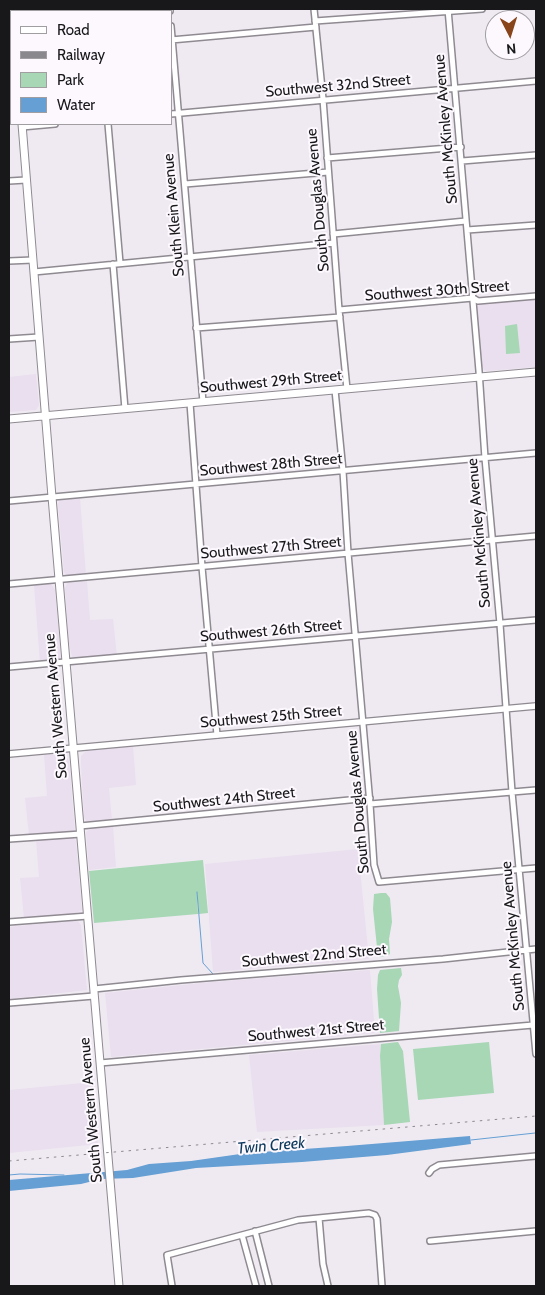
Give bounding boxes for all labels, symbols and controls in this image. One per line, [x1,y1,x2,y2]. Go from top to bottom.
legend [10,10,172,125]
north arrow [485,10,535,60]
text: Road [57,21,90,39]
text: N [506,40,517,58]
text: Railway [57,46,105,64]
street label: South McKinley Avenue [430,53,462,205]
text: Park [57,71,84,89]
street label: Southwest 32nd Street [265,71,411,101]
text: Water [57,96,95,114]
street label: South Douglas Avenue [303,128,333,272]
street label: South Klein Avenue [160,153,188,277]
street label: Southwest 30th Street [364,277,510,305]
street label: Southwest 29th Street [199,367,343,397]
street label: Southwest 28th Street [199,450,343,480]
street label: South McKinley Avenue [463,457,495,609]
street label: Southwest 27th Street [200,533,342,563]
street label: Southwest 26th Street [199,616,343,646]
street label: South Western Avenue [41,633,71,779]
street label: Southwest 25th Street [199,702,343,732]
street label: South Douglas Avenue [343,730,373,874]
street label: Southwest 24th Street [152,784,296,816]
street label: South McKinley Avenue [497,860,529,1012]
street label: Southwest 22nd Street [241,941,387,971]
street label: Southwest 21st Street [247,1016,385,1046]
street label: South Western Avenue [76,1037,106,1183]
water label: Twin Creek [236,1133,306,1159]

